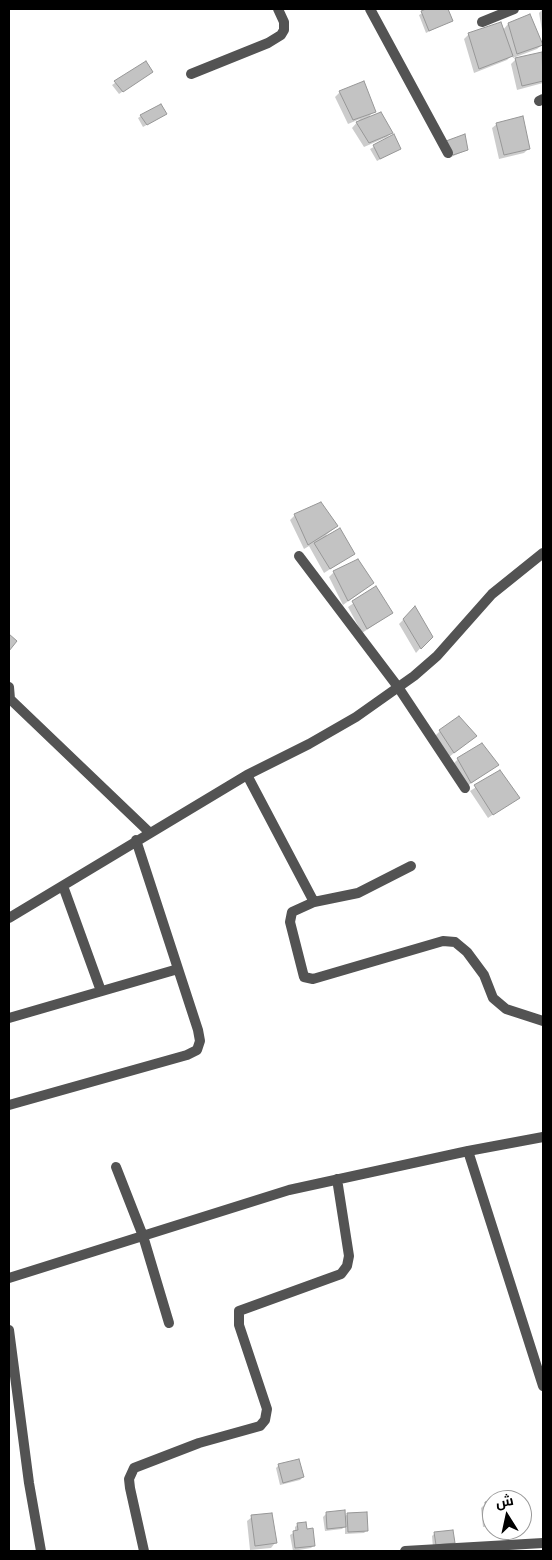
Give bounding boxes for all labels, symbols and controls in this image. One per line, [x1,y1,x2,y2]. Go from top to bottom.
north arrow [482,1490,532,1540]
text: ش [494,1492,515,1511]

